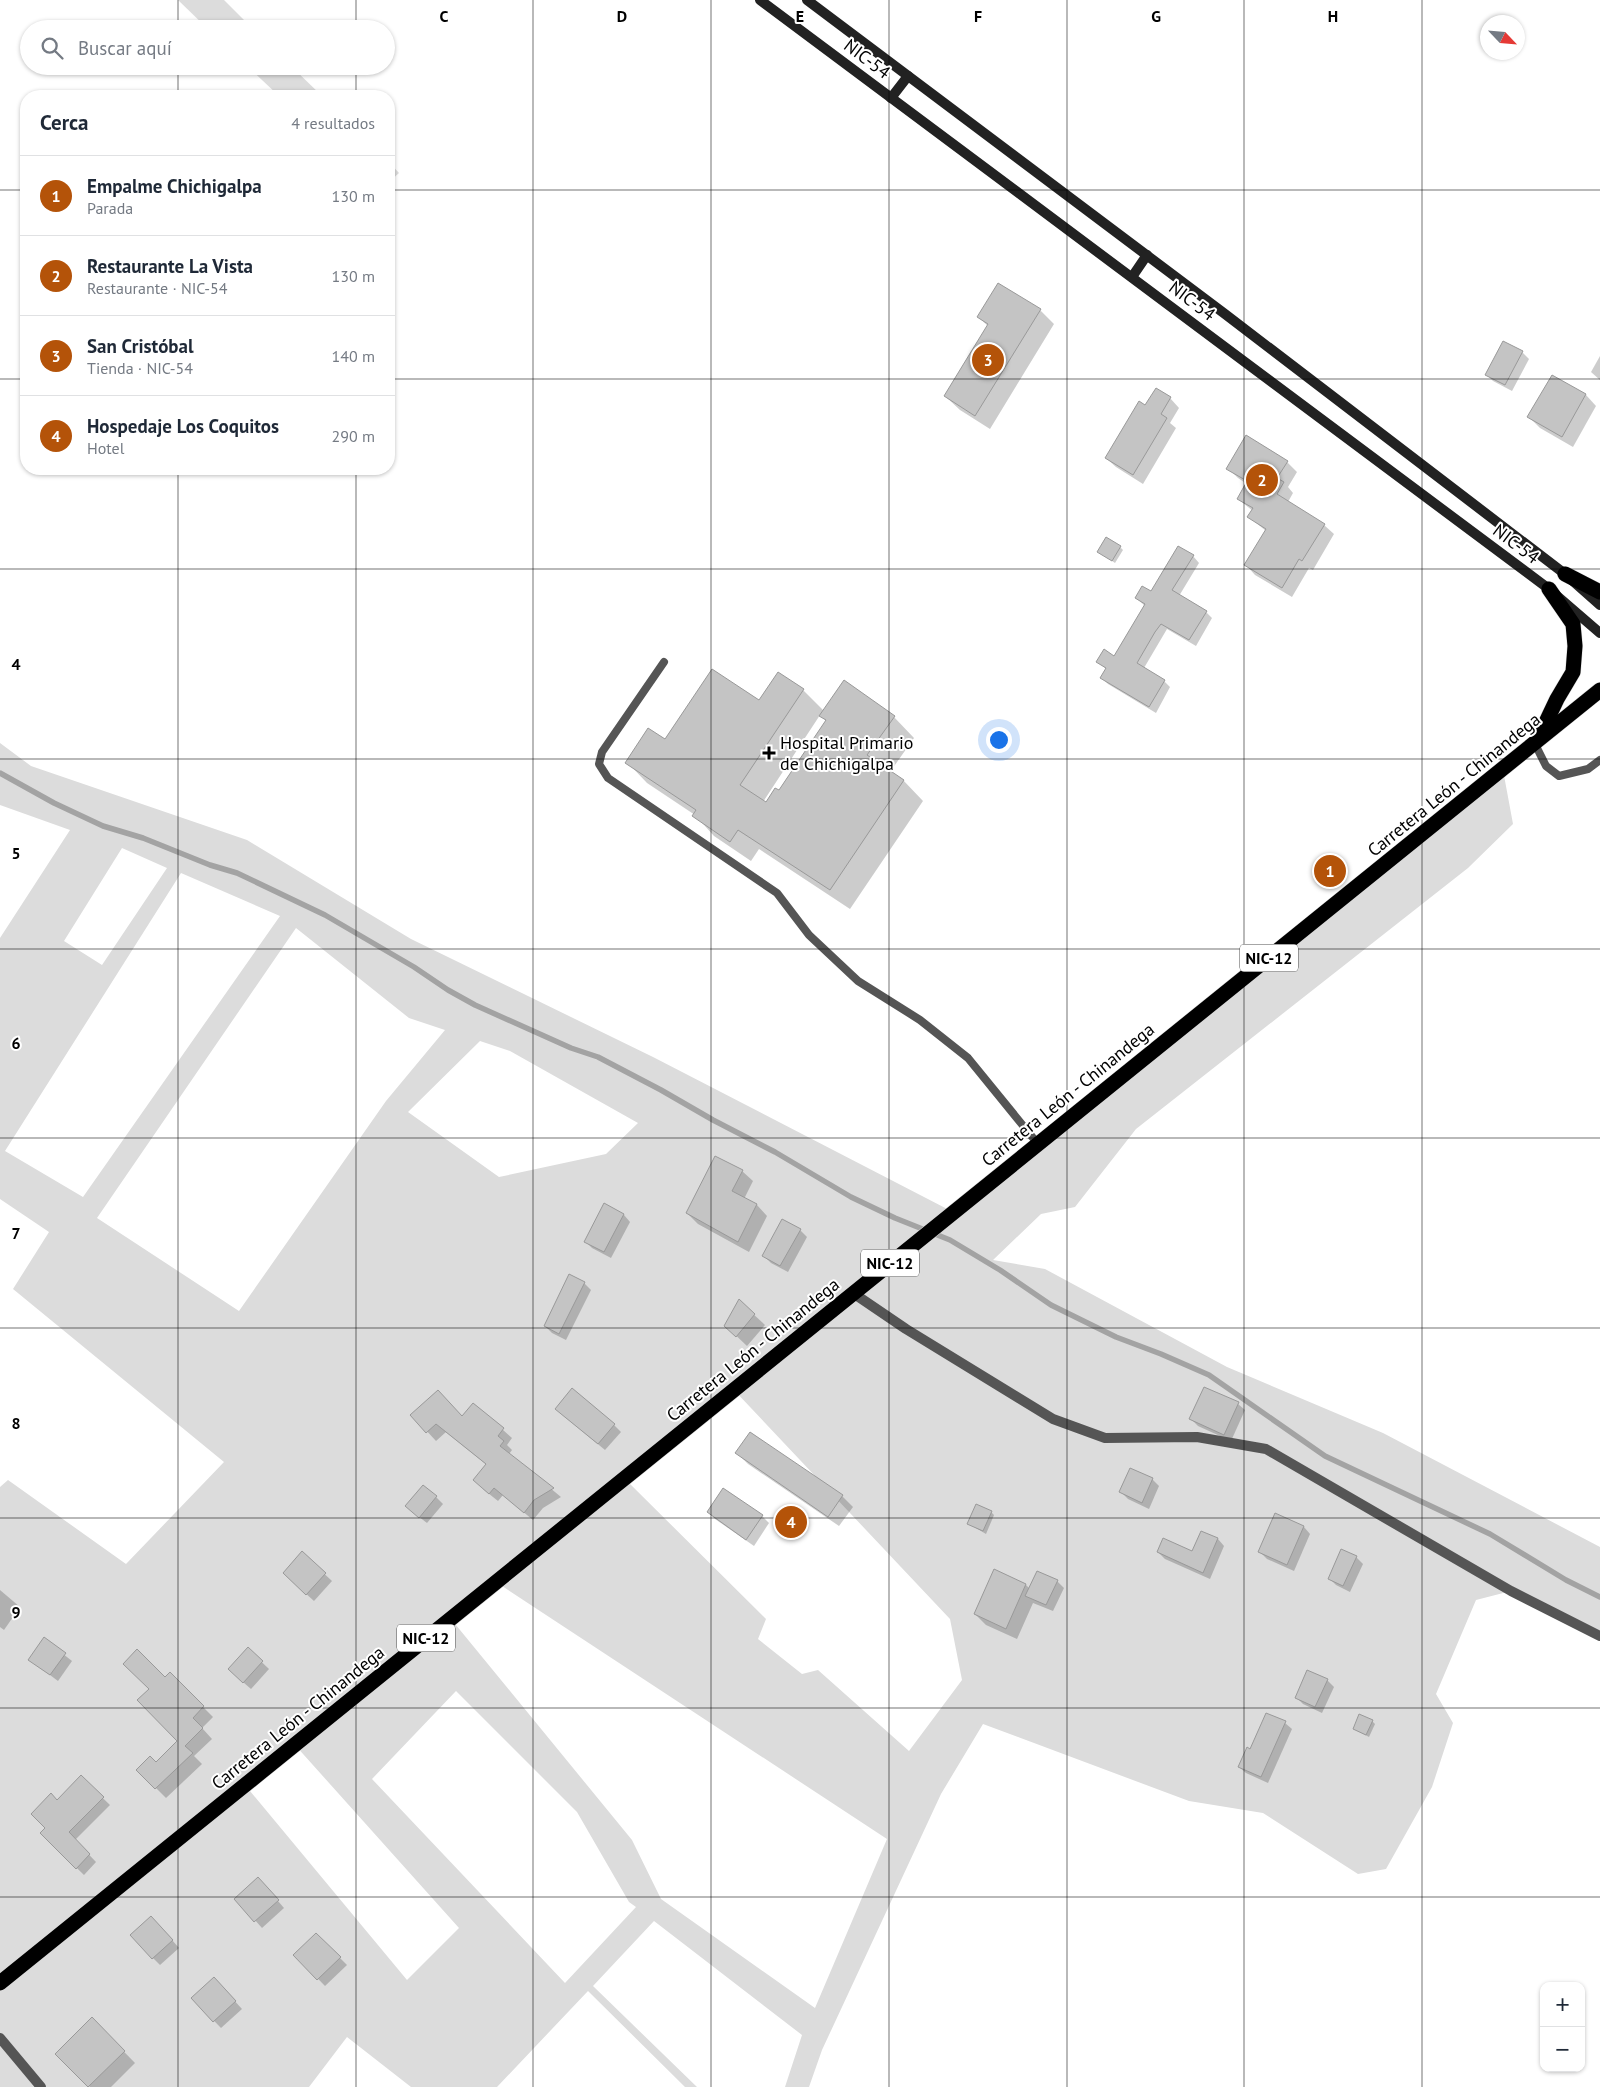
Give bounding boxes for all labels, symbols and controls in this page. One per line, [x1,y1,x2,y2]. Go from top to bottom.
text: C [440,6,449,26]
text: D [617,6,627,26]
text: E [796,6,804,26]
text: F [974,6,982,26]
text: G [1151,6,1161,26]
text: H [1328,6,1338,26]
north arrow [1480,15,1525,60]
search box [20,20,395,75]
icon: search [38,34,66,62]
street label: NIC-54 [839,34,895,84]
text: Buscar aquí [78,36,172,60]
text: Cerca [40,109,89,136]
text: 4 resultados [291,113,375,133]
text: Empalme Chichigalpa [87,174,262,198]
text: 1 [51,186,61,206]
text: 130 m [332,186,375,206]
text: Parada [87,198,133,218]
text: Restaurante La Vista [87,254,253,278]
text: 2 [51,266,61,286]
text: 130 m [332,266,375,286]
street label: NIC-54 [1164,276,1220,326]
text: Restaurante · NIC-54 [87,278,227,298]
text: San Cristóbal [87,334,194,358]
pin: 3 [972,341,1004,379]
text: 3 [51,346,61,366]
text: 140 m [332,346,375,366]
text: Tienda · NIC-54 [87,358,193,378]
text: Hospedaje Los Coquitos [87,414,279,438]
text: 4 [51,426,61,446]
text: 290 m [332,426,375,446]
text: Hotel [87,438,124,458]
pin: 2 [1246,461,1278,499]
street label: NIC-54 [1488,519,1544,569]
text: 4 [11,654,21,674]
street label: Carretera León - Chinandega [1363,708,1545,861]
your location [986,727,1012,753]
place label: Hospital Primario de Chichigalpa [780,731,914,775]
marker: Hospital Primario de Chichigalpa [762,746,776,760]
text: 5 [11,843,21,863]
pin: 1 [1314,852,1346,890]
road number: NIC-12 [1240,944,1298,971]
street label: Carretera León - Chinandega [977,1018,1159,1171]
text: 6 [11,1033,21,1053]
text: 7 [11,1223,21,1243]
road number: NIC-12 [861,1250,919,1276]
street label: Carretera León - Chinandega [662,1273,844,1426]
text: 8 [11,1413,21,1433]
pin: 4 [775,1503,807,1541]
text: 9 [11,1602,21,1622]
road number: NIC-12 [397,1625,455,1652]
street label: Carretera León - Chinandega [207,1641,389,1794]
map controls [1540,1982,1585,2072]
button: + [1540,1982,1585,2027]
button: − [1540,2027,1585,2072]

